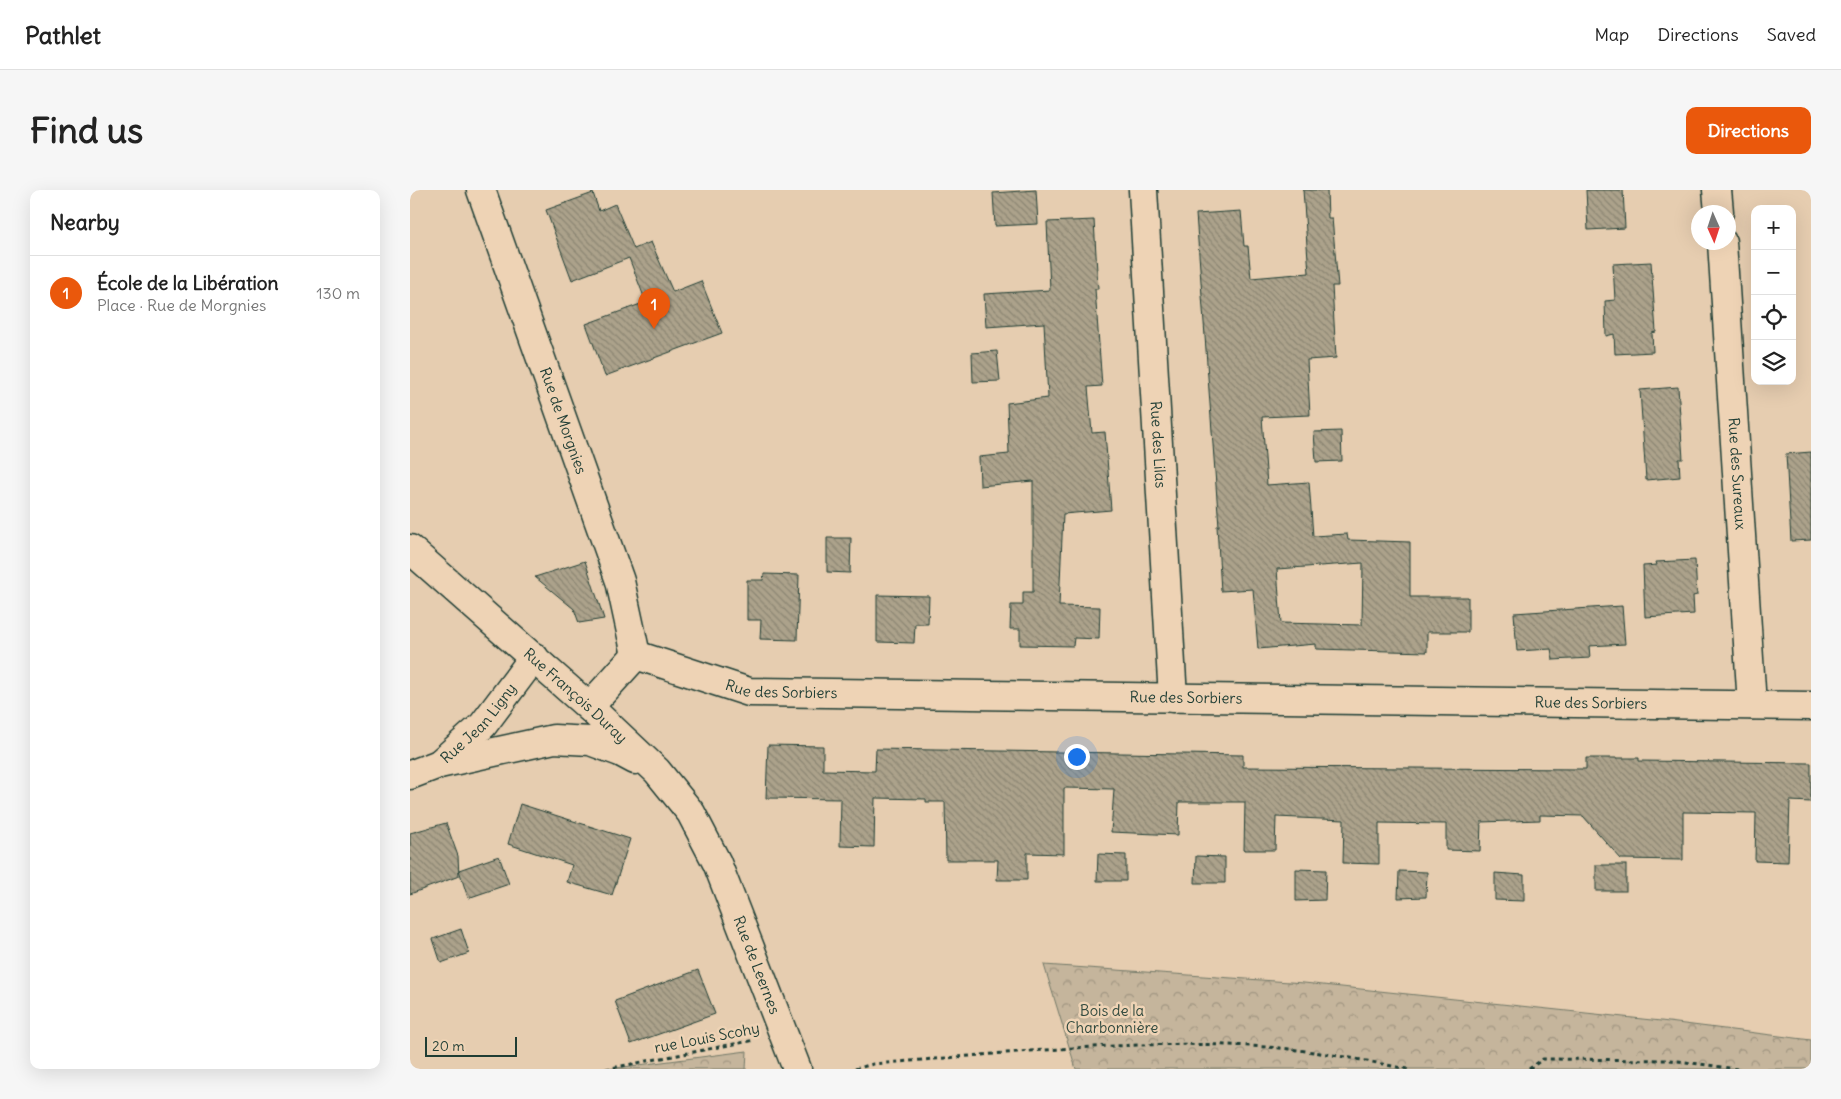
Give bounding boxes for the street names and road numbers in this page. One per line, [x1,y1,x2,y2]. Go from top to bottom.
street label: Rue de Morgnies [536,365,591,477]
street label: Rue des Lilas [1146,400,1171,489]
street label: Rue des Sureaux [1724,417,1751,531]
street label: Rue François Duray [520,644,631,747]
street label: Rue des Sorbiers [723,675,838,702]
street label: Rue Jean Ligny [436,679,520,767]
street label: Rue des Sorbiers [1130,687,1243,708]
street label: Rue des Sorbiers [1534,692,1648,713]
street label: Rue de Leernes [729,913,785,1017]
street label: rue Louis Scohy [653,1018,761,1057]

